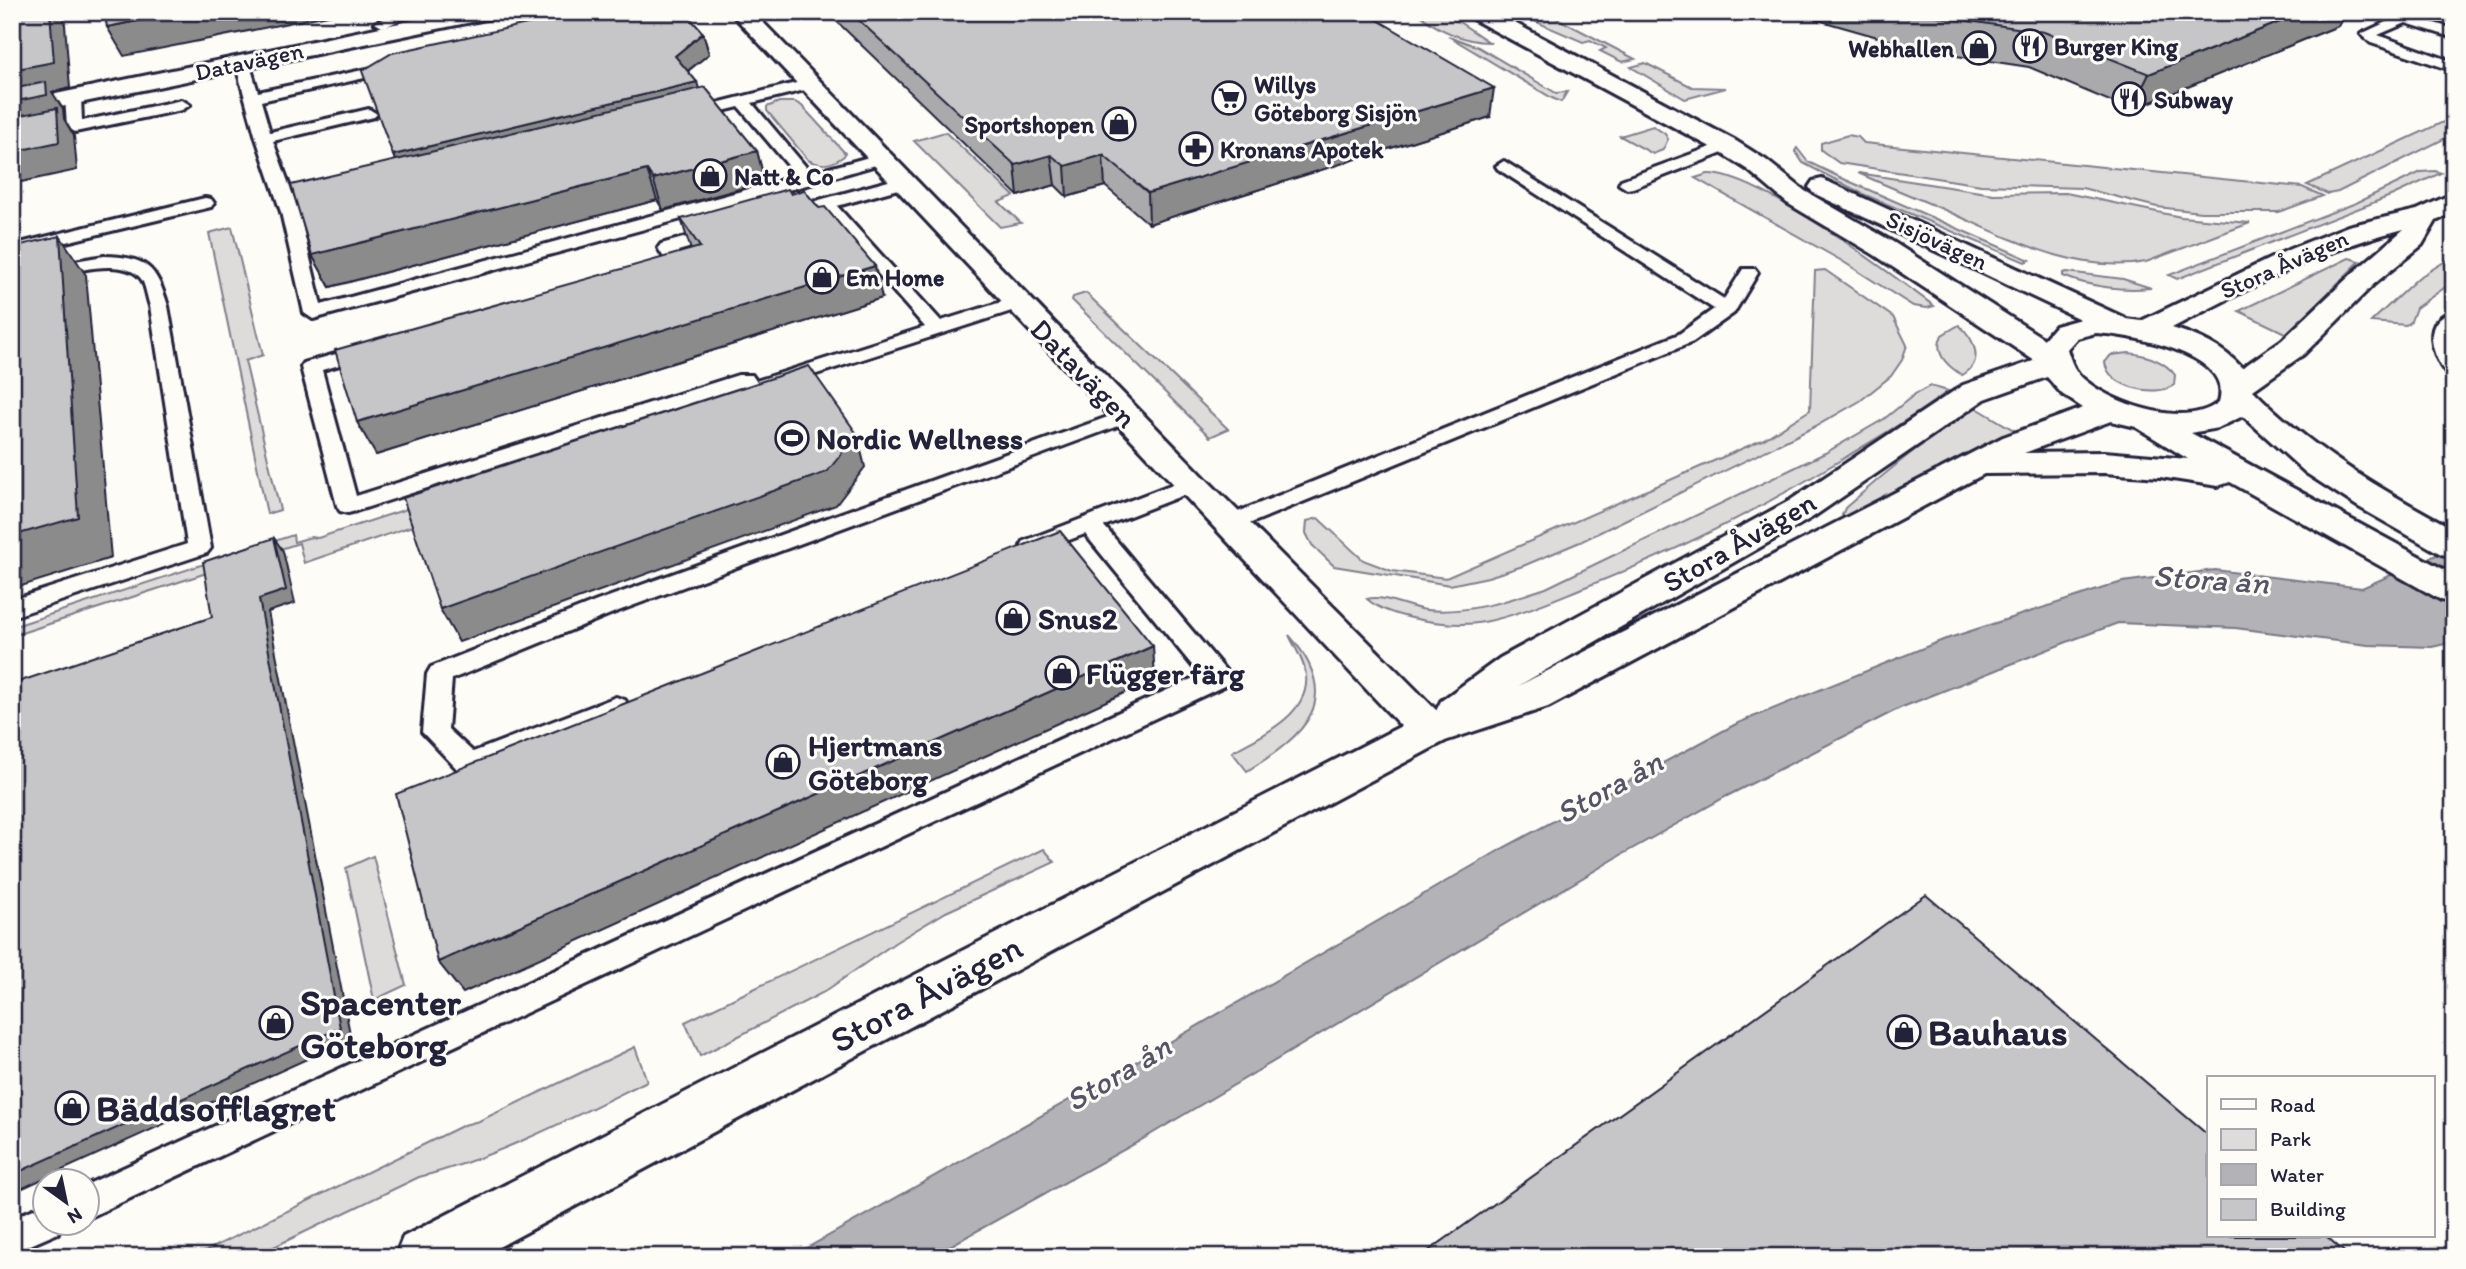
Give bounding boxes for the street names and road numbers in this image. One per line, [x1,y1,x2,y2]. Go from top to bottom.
street label: Datavägen [192,35,306,87]
street label: Sisjövägen [1882,204,1993,276]
street label: Stora Åvägen [2216,223,2353,305]
street label: Datavägen [1023,311,1145,435]
street label: Stora Åvägen [1656,483,1822,601]
street label: Stora Åvägen [823,924,1030,1062]

